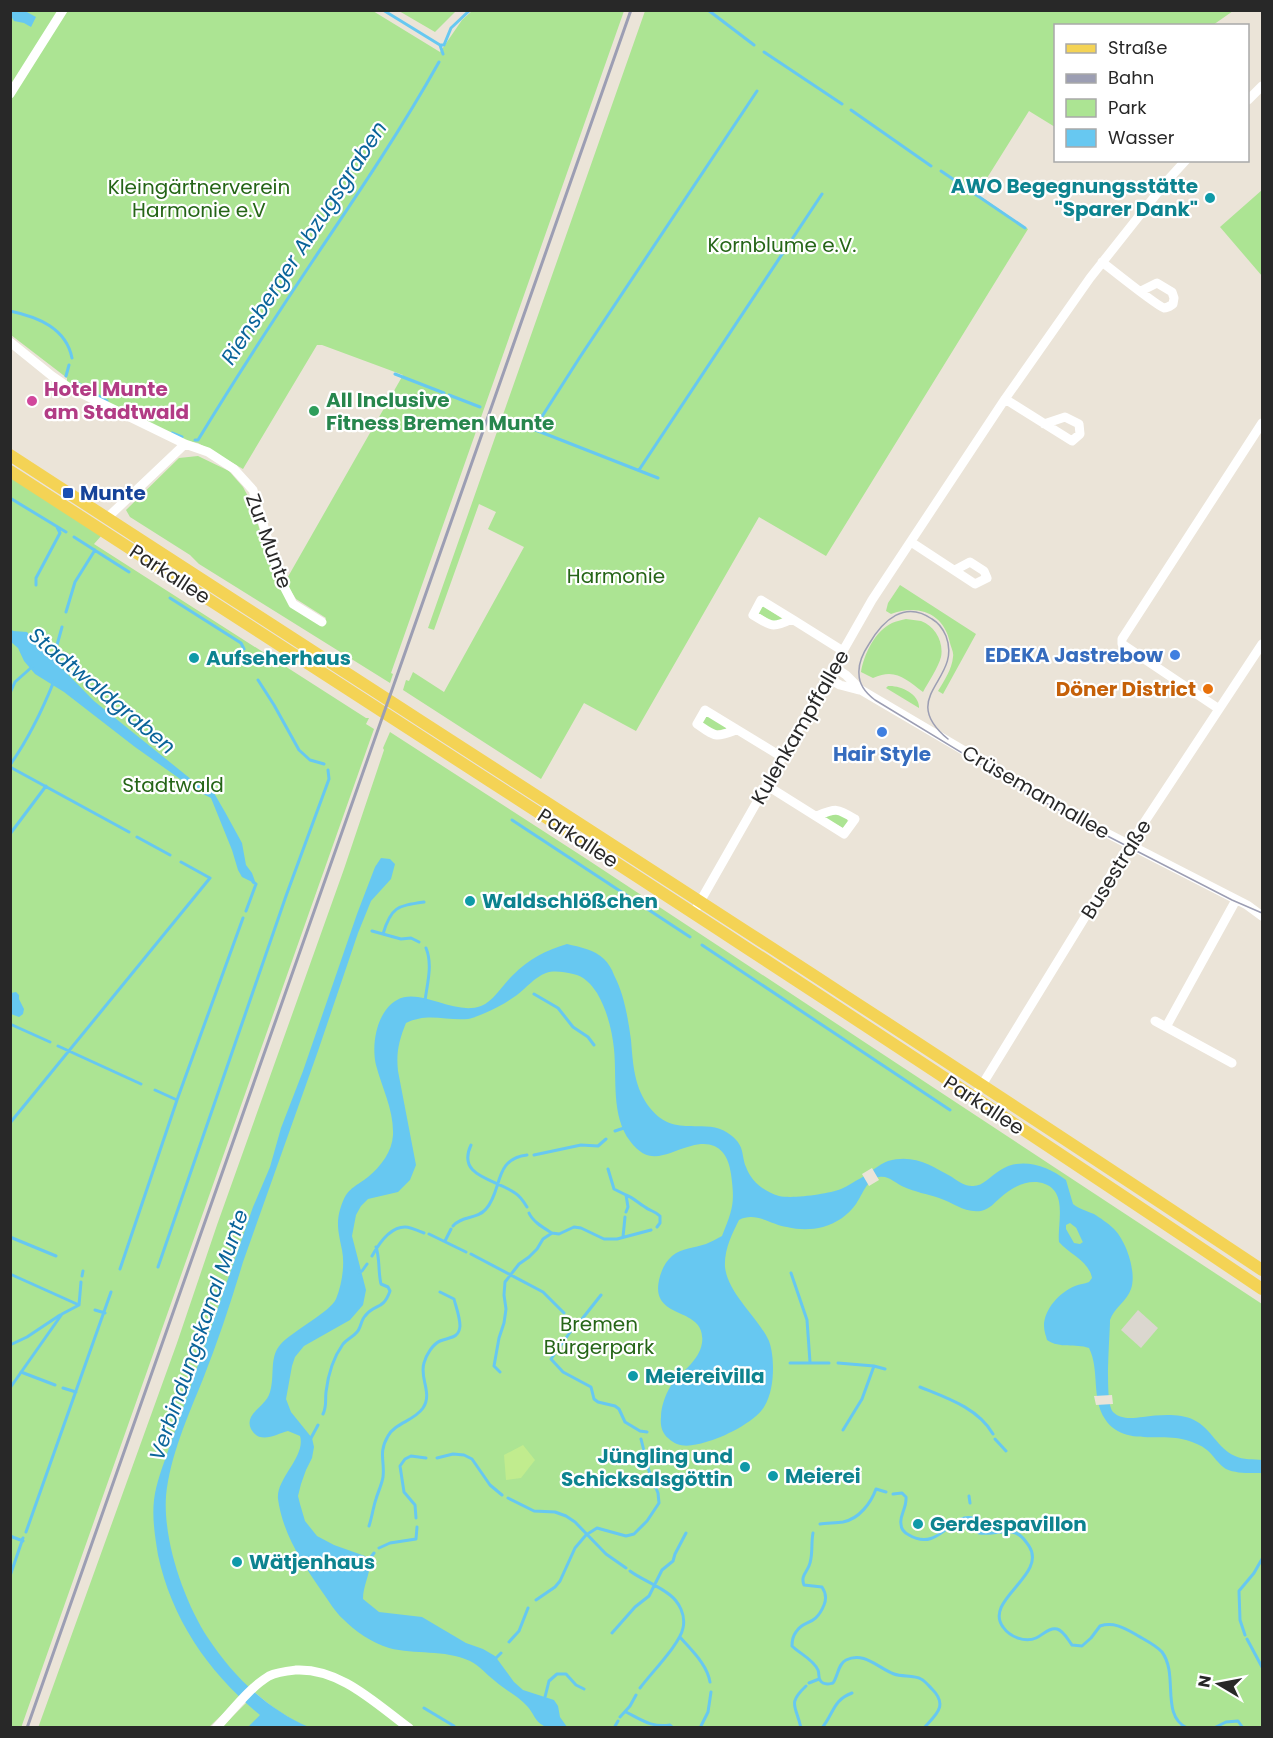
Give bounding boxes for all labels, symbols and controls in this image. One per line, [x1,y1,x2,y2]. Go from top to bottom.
legend [1054,24,1249,162]
text: Straße [1108,35,1167,60]
text: Bahn [1108,65,1154,90]
text: Park [1108,95,1147,120]
water label: Riensberger Abzugsgraben [214,115,393,370]
text: Wasser [1108,125,1175,150]
place label: AWO Begegnungsstätte "Sparer Dank" [951,172,1198,223]
park label: Kleingärtnerverein Harmonie e.V [108,173,290,224]
marker: AWO Begegnungsstätte "Sparer Dank" [1203,191,1217,205]
park label: Kornblume e.V. [708,231,856,259]
place label: Hotel Munte am Stadtwald [44,375,189,426]
place label: All Inclusive Fitness Bremen Munte [326,386,554,437]
marker: Hotel Munte am Stadtwald [25,394,39,408]
marker: All Inclusive Fitness Bremen Munte [307,404,321,418]
place label: Munte [80,479,146,507]
marker: Munte [61,486,75,500]
street label: Zur Munte [239,490,299,592]
street label: Parkallee [124,537,216,611]
park label: Harmonie [567,562,665,590]
water label: Stadtwaldgraben [23,621,182,761]
place label: EDEKA Jastrebow [985,641,1164,669]
place label: Aufseherhaus [206,644,351,672]
street label: Kulenkampffallee [744,645,856,809]
marker: EDEKA Jastrebow [1168,648,1182,662]
marker: Aufseherhaus [187,651,201,665]
place label: Döner District [1056,675,1196,703]
marker: Döner District [1201,682,1215,696]
marker: Hair Style [875,725,889,739]
street label: Crüsemannallee [957,738,1115,846]
place label: Hair Style [833,740,931,768]
park label: Stadtwald [122,771,224,799]
street label: Parkallee [532,801,624,875]
street label: Busestraße [1074,814,1158,924]
place label: Waldschlößchen [482,887,658,915]
marker: Waldschlößchen [463,894,477,908]
street label: Parkallee [938,1068,1030,1142]
water label: Verbindungskanal Munte [142,1205,255,1464]
park label: Bremen Bürgerpark [544,1310,655,1361]
place label: Meiereivilla [645,1362,764,1390]
marker: Meiereivilla [626,1369,640,1383]
place label: Jüngling und Schicksalsgöttin [561,1442,733,1493]
marker: Jüngling und Schicksalsgöttin [738,1460,752,1474]
place label: Meierei [785,1462,861,1490]
marker: Meierei [766,1469,780,1483]
place label: Gerdespavillon [930,1510,1087,1538]
marker: Gerdespavillon [911,1517,925,1531]
place label: Wätjenhaus [249,1548,375,1576]
marker: Wätjenhaus [230,1555,244,1569]
north arrow [1189,1654,1249,1714]
text: N [1192,1674,1217,1689]

